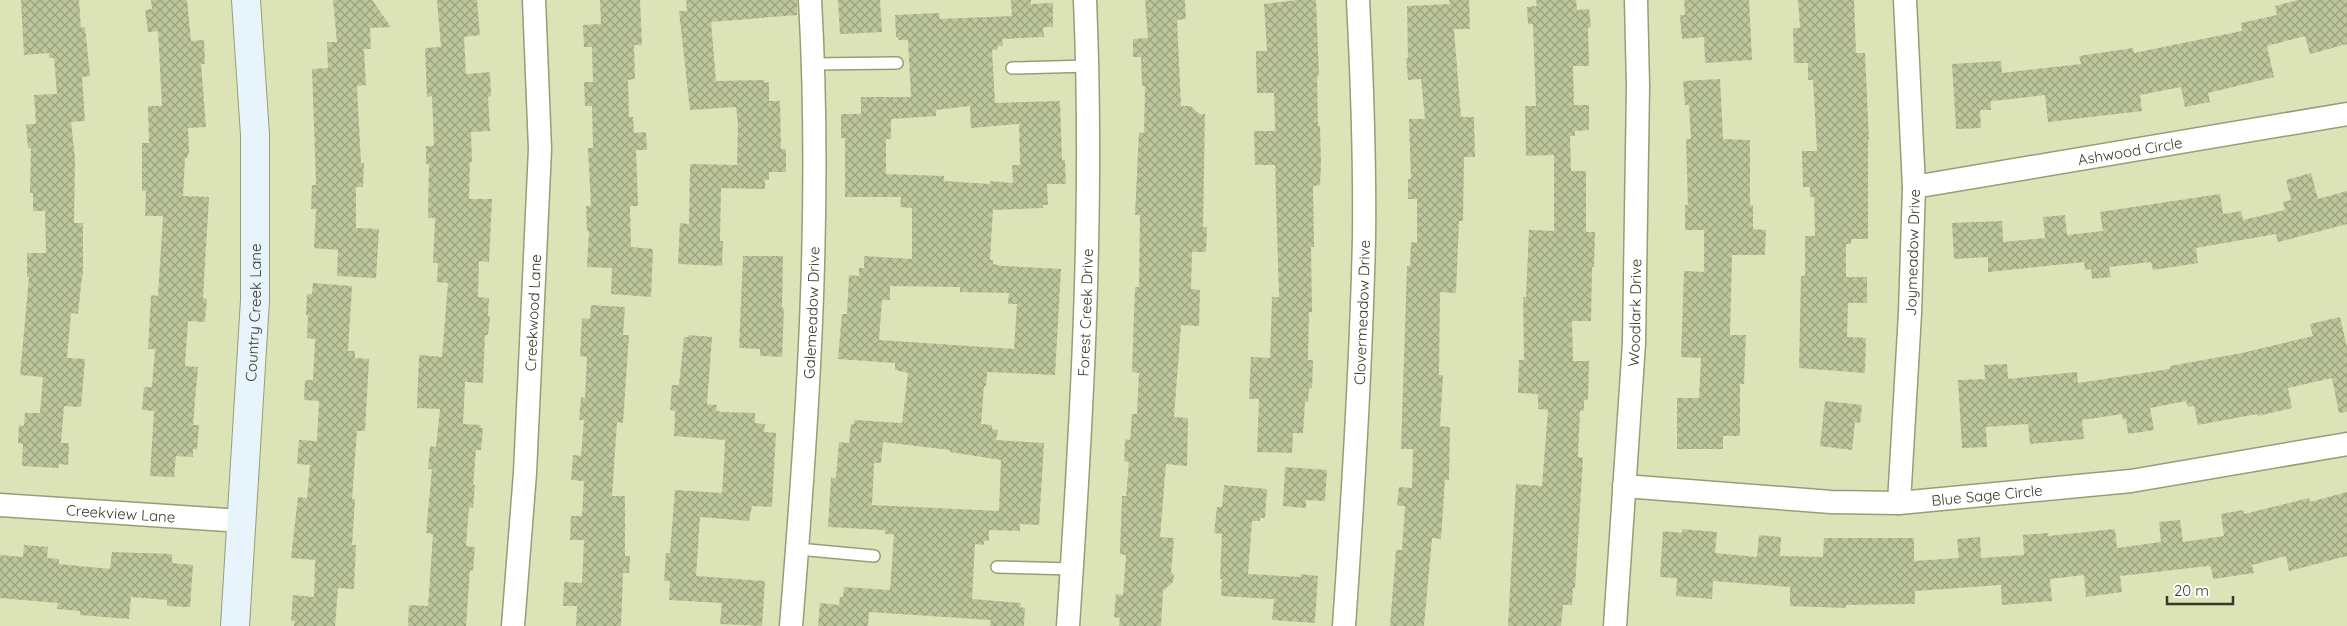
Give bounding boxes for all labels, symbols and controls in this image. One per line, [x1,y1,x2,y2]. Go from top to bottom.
street label: Ashwood Circle [2076,132,2184,169]
street label: Joymeadow Drive [1900,188,1923,316]
street label: Clovermeadow Drive [1349,240,1373,386]
street label: Country Creek Lane [241,244,265,382]
street label: Galemeadow Drive [799,246,823,379]
street label: Forest Creek Drive [1073,248,1096,377]
street label: Creekwood Lane [520,254,545,372]
street label: Woodlark Drive [1623,258,1645,367]
street label: Blue Sage Circle [1931,480,2043,509]
street label: Creekview Lane [65,500,176,526]
scale bar [2167,574,2233,606]
text: 20 m [2174,581,2209,600]

